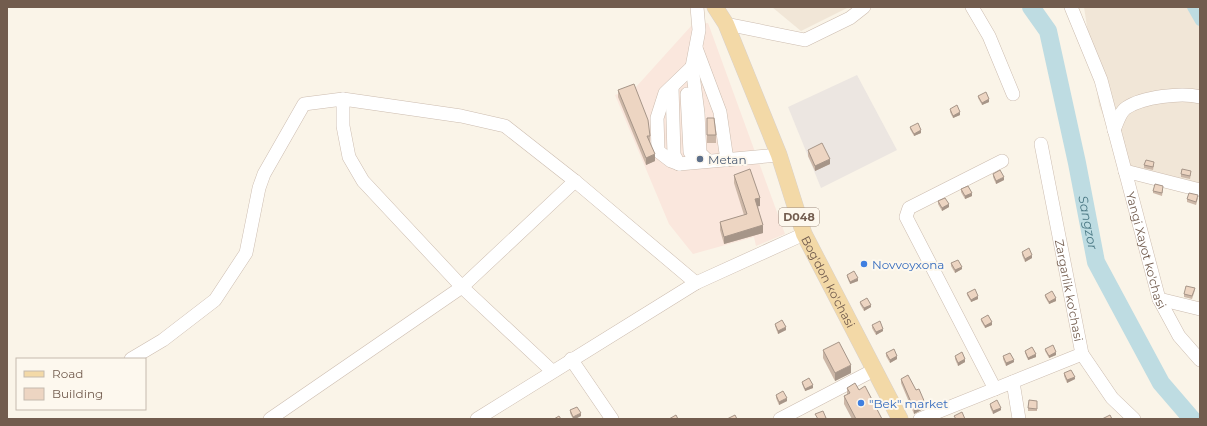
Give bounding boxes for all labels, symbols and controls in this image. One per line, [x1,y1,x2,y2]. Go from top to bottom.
place label: Metan [708,152,747,167]
marker: Metan [695,154,705,164]
street label: Yangi Xayot ko'chasi [1123,190,1170,311]
water label: Sangzor [1075,194,1102,251]
road number: D048 [779,208,819,226]
street label: Bog'don ko'chasi [799,233,859,330]
street label: Zargarlik ko'chasi [1052,238,1087,343]
place label: Novvoyxona [872,257,944,272]
marker: Novvoyxona [859,259,869,269]
legend [16,358,146,410]
text: Road [52,366,83,381]
text: Building [52,386,103,401]
place label: "Bek" market [869,396,948,411]
marker: "Bek" market [856,398,866,408]

